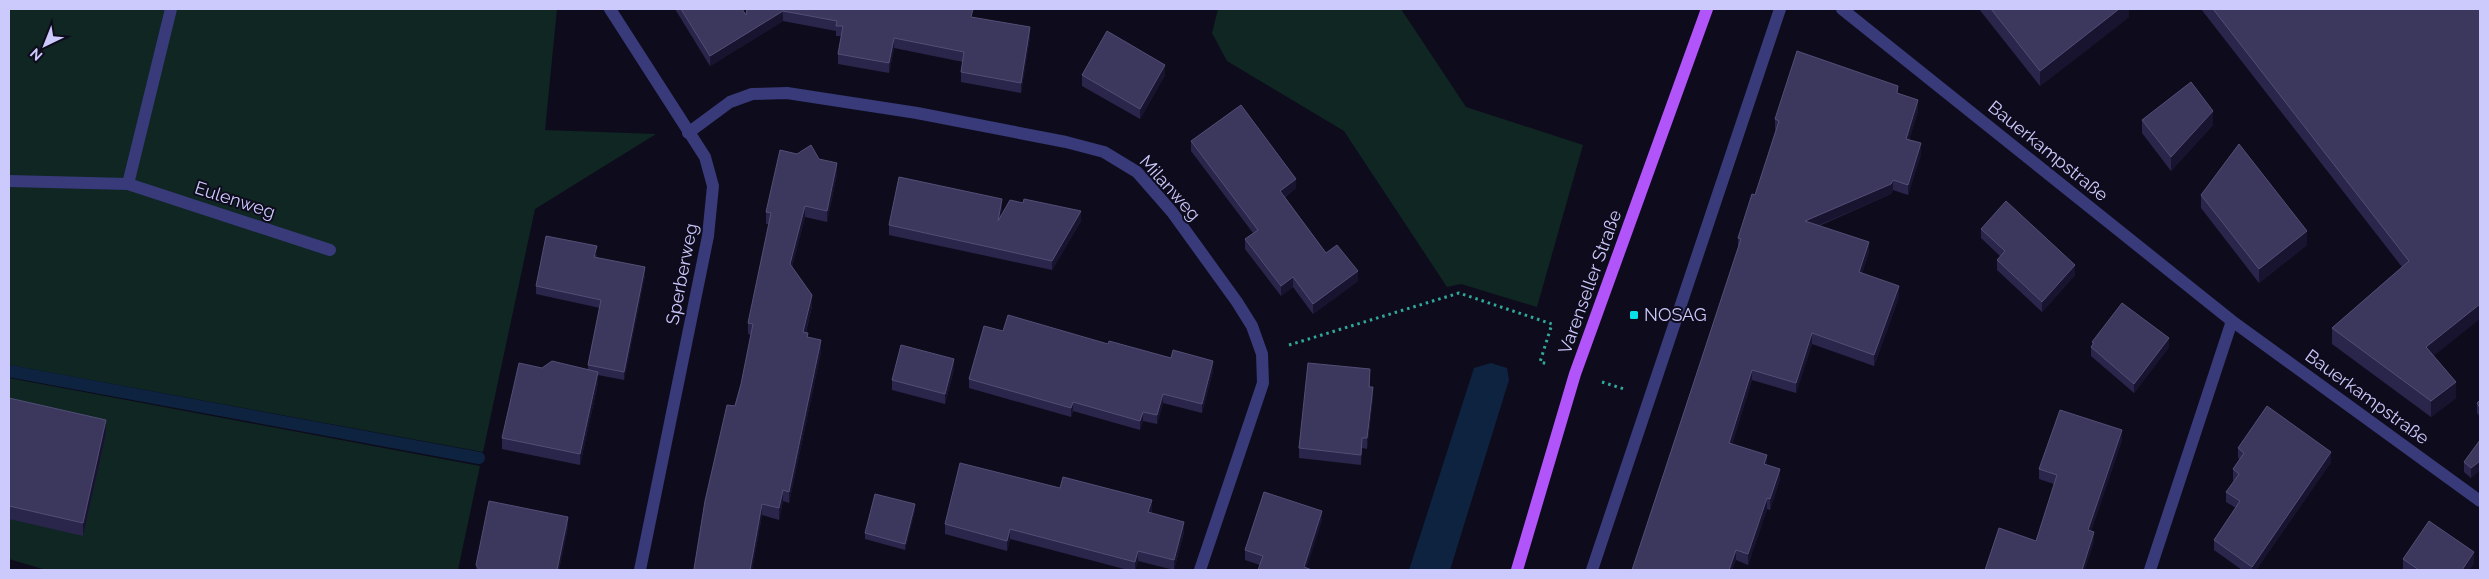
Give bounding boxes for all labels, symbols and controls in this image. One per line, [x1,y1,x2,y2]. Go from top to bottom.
north arrow [20,20,70,70]
text: N [27,45,45,64]
street label: Bauerkampstraße [1984,96,2113,205]
street label: Milanweg [1136,151,1205,225]
street label: Eulenweg [192,177,278,222]
street label: Varenseller Straße [1554,207,1625,357]
street label: Sperberweg [661,221,702,326]
place label: NOSAG [1644,304,1707,325]
marker: NOSAG [1628,309,1640,321]
street label: Bauerkampstraße [2301,345,2434,449]

